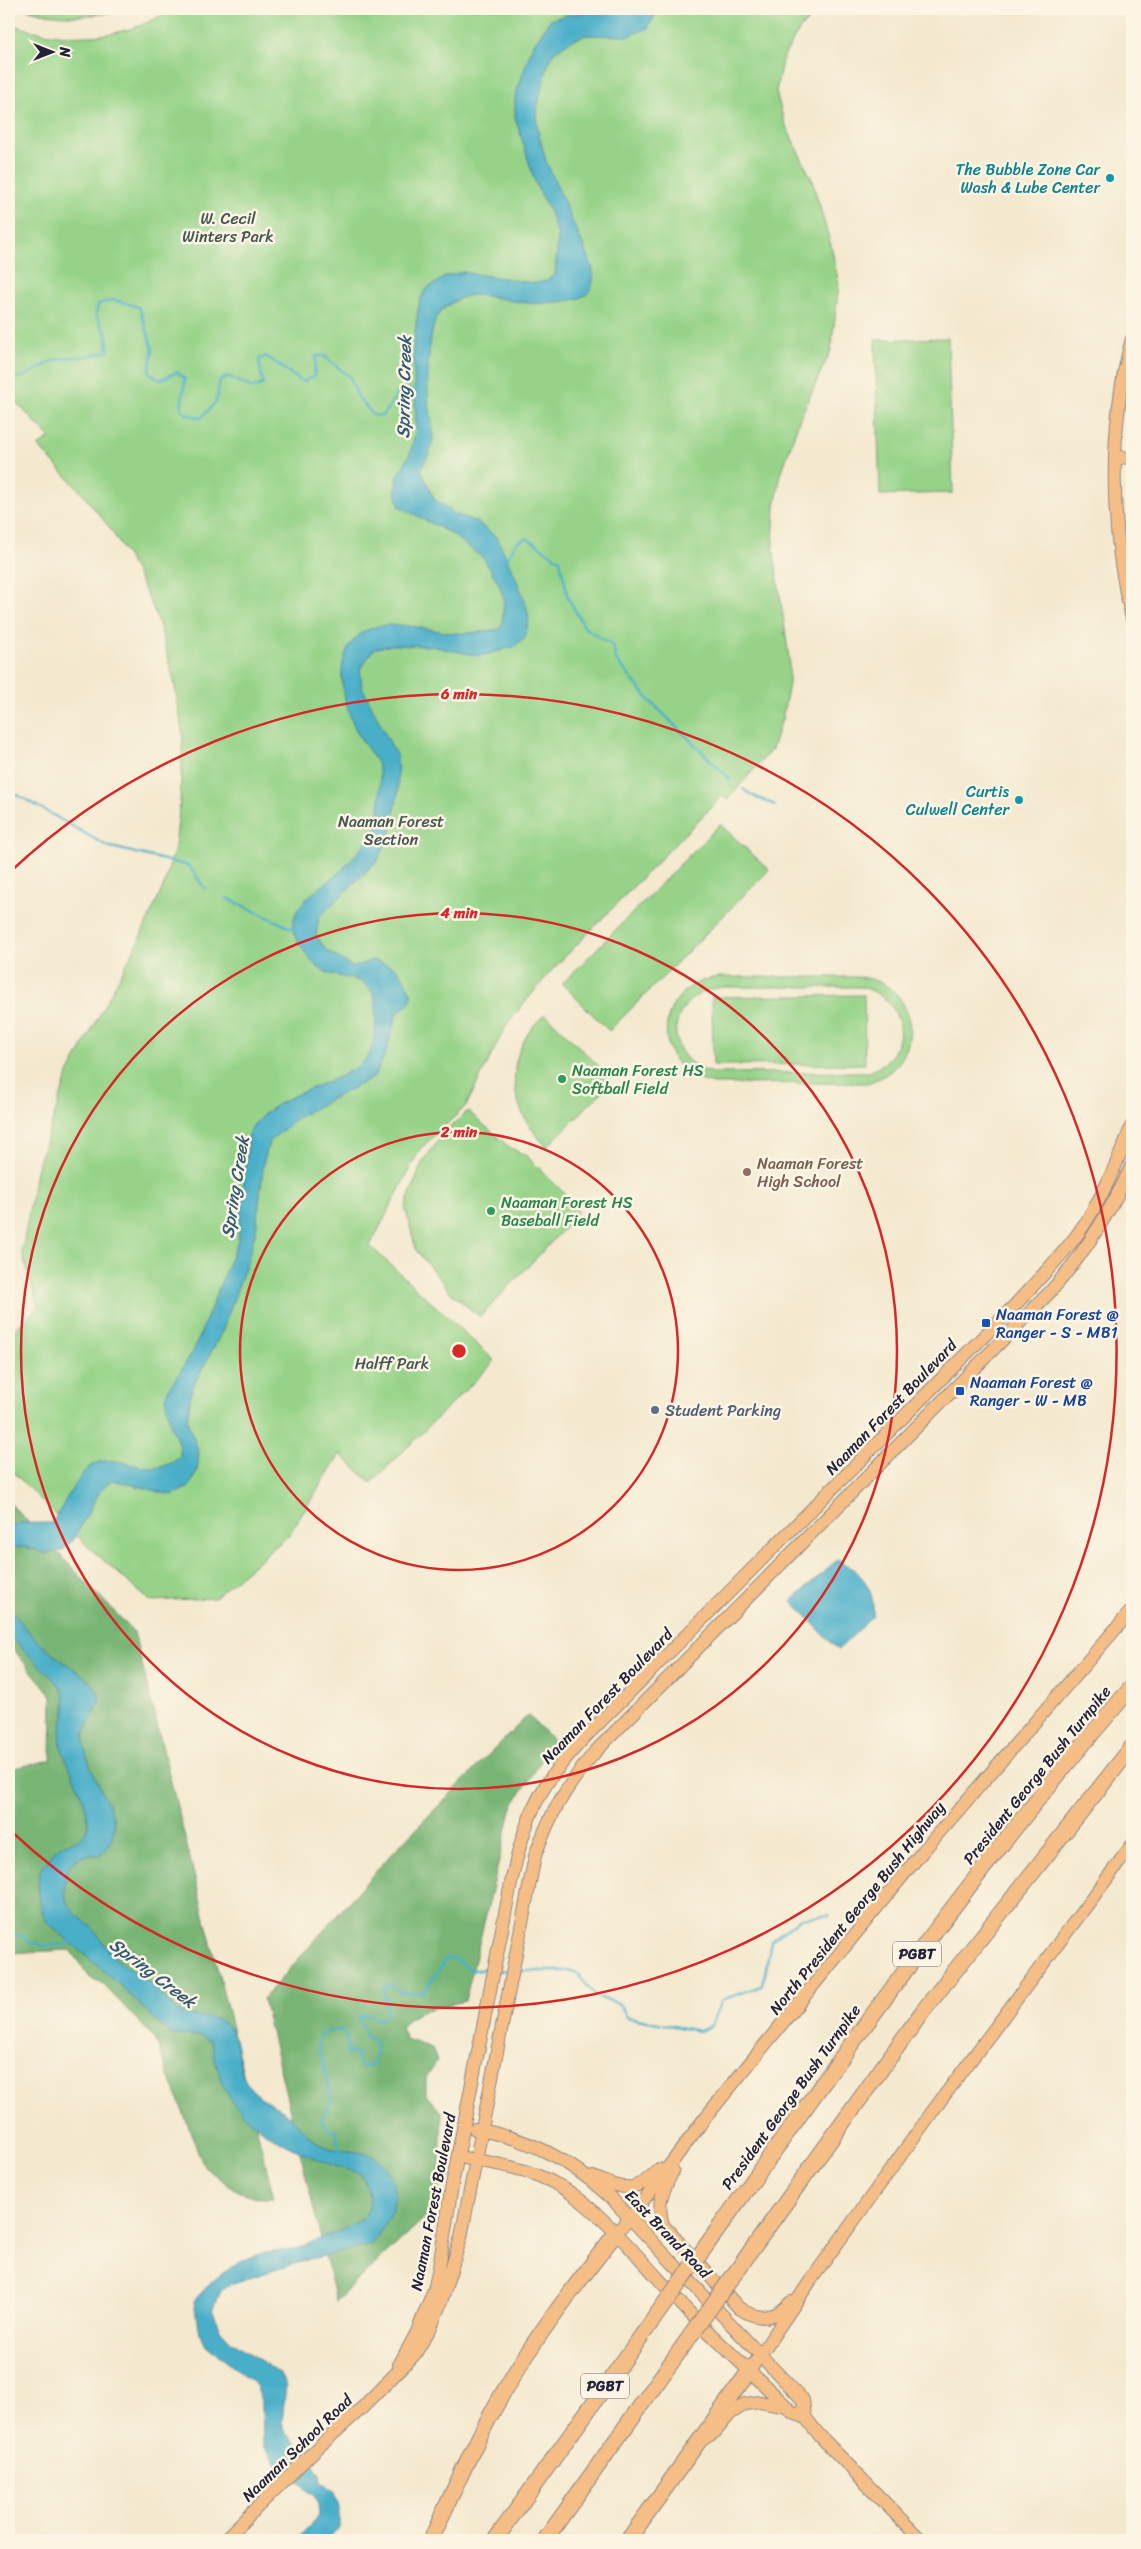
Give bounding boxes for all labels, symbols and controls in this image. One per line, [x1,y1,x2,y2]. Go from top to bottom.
north arrow [28,28,78,78]
text: N [52,46,77,57]
place label: The Bubble Zone Car Wash & Lube Center [956,155,1101,202]
marker: The Bubble Zone Car Wash & Lube Center [1104,172,1116,184]
park label: W. Cecil Winters Park [182,204,274,251]
water label: Spring Creek [387,334,421,439]
text: 6 min [440,681,478,707]
place label: Curtis Culwell Center [906,777,1010,824]
marker: Curtis Culwell Center [1013,794,1025,806]
park label: Naaman Forest Section [338,807,444,854]
text: 4 min [439,900,478,926]
place label: Naaman Forest HS Softball Field [572,1056,704,1103]
marker: Naaman Forest HS Softball Field [556,1073,568,1085]
text: 2 min [440,1119,478,1145]
water label: Spring Creek [211,1132,259,1240]
place label: Naaman Forest High School [757,1149,863,1196]
marker: Naaman Forest High School [741,1166,753,1178]
place label: Naaman Forest HS Baseball Field [501,1188,633,1235]
marker: Naaman Forest HS Baseball Field [485,1205,497,1217]
place label: Naaman Forest @ Ranger - S - MB1 [996,1300,1119,1347]
marker: Naaman Forest @ Ranger - S - MB1 [980,1317,992,1329]
street label: Naaman Forest Boulevard [818,1331,965,1482]
centre of rings [450,1342,468,1360]
park label: Halff Park [355,1349,429,1378]
place label: Naaman Forest @ Ranger - W - MB [970,1368,1093,1415]
marker: Naaman Forest @ Ranger - W - MB [954,1385,966,1397]
place label: Student Parking [665,1396,781,1425]
marker: Student Parking [649,1404,661,1416]
street label: Naaman Forest Boulevard [534,1620,681,1771]
street label: President George Bush Turnpike [955,1679,1119,1871]
street label: North President George Bush Highway [761,1794,953,2021]
water label: Spring Creek [102,1929,205,2018]
road number: PGBT [893,1942,941,1966]
street label: President George Bush Turnpike [713,1998,869,2196]
street label: Naaman Forest Boulevard [402,2109,465,2293]
street label: East Brand Road [617,2182,720,2287]
road number: PGBT [581,2374,629,2398]
street label: Naaman School Road [235,2386,361,2509]

